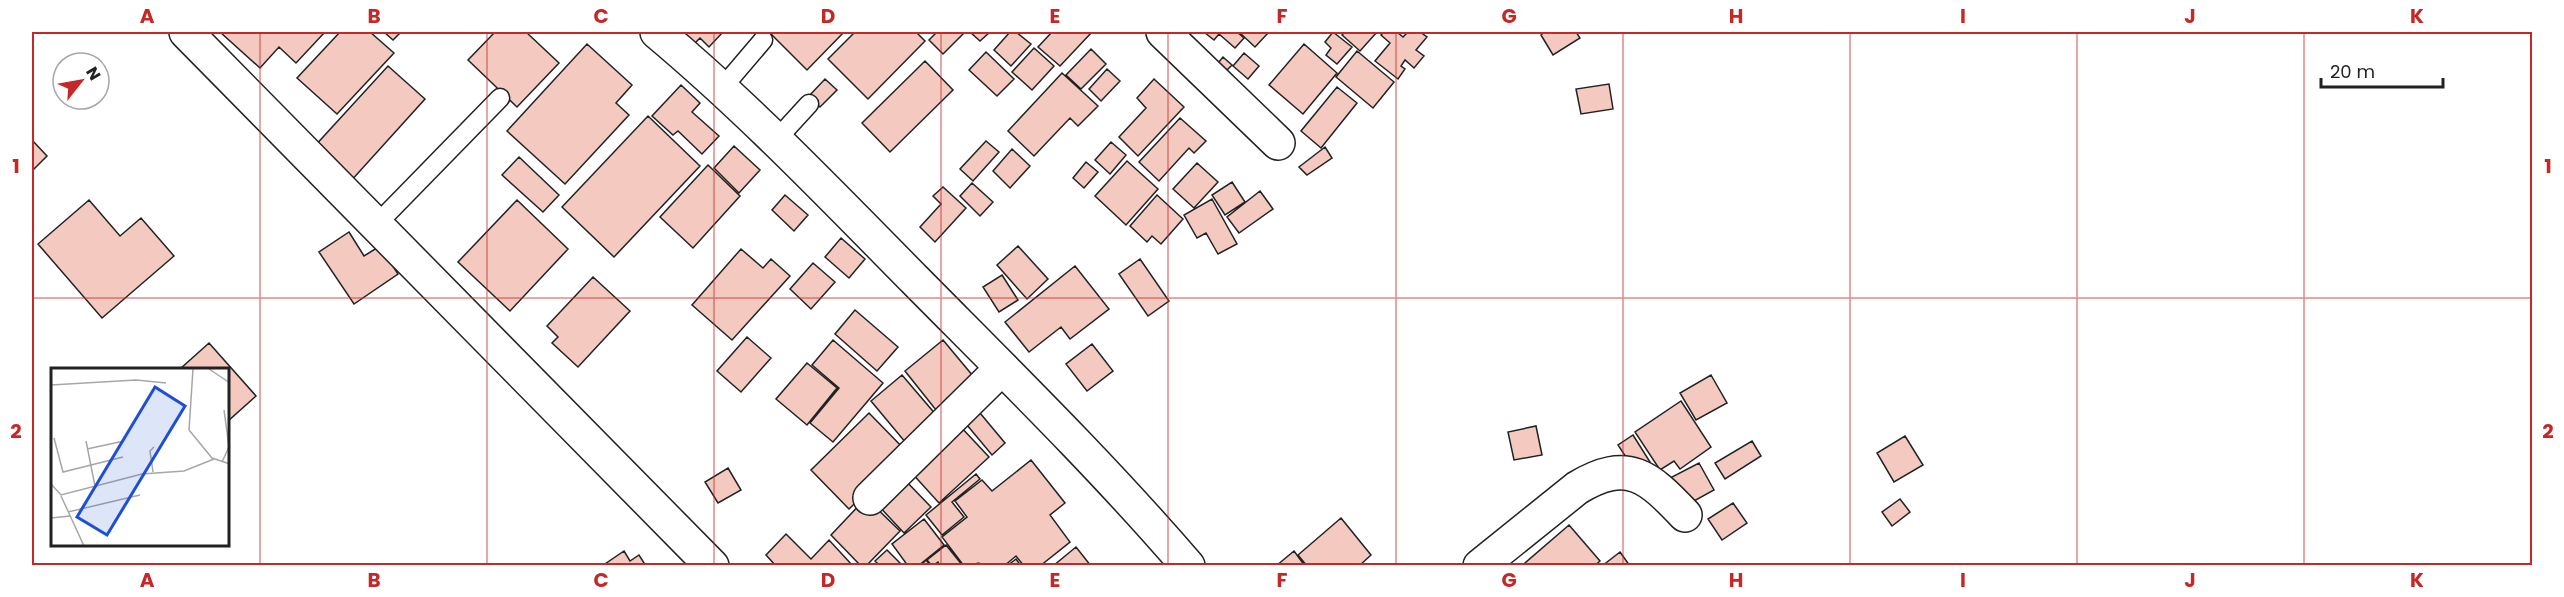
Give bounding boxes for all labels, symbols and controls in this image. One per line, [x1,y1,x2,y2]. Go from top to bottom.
text: A [140,2,155,30]
text: B [367,2,381,30]
text: C [593,2,609,30]
text: D [821,2,835,30]
text: E [1050,2,1060,30]
text: F [1277,2,1288,30]
text: G [1501,2,1517,30]
text: H [1729,2,1743,30]
text: I [1960,2,1966,30]
text: J [2184,2,2196,30]
text: K [2410,2,2424,30]
north arrow [51,51,111,111]
scale bar [2321,51,2442,89]
text: 20 m [2330,59,2375,84]
text: N [80,62,106,85]
text: 1 [12,152,20,180]
text: 1 [2544,152,2552,180]
inset map [51,368,230,546]
text: 2 [10,417,22,445]
text: 2 [2542,417,2554,445]
text: A [140,566,155,594]
text: B [367,566,381,594]
text: C [593,566,609,594]
text: D [821,566,835,594]
text: E [1050,566,1060,594]
text: F [1277,566,1288,594]
text: G [1501,566,1517,594]
text: H [1729,566,1743,594]
text: I [1960,566,1966,594]
text: J [2184,566,2196,594]
text: K [2410,566,2424,594]

